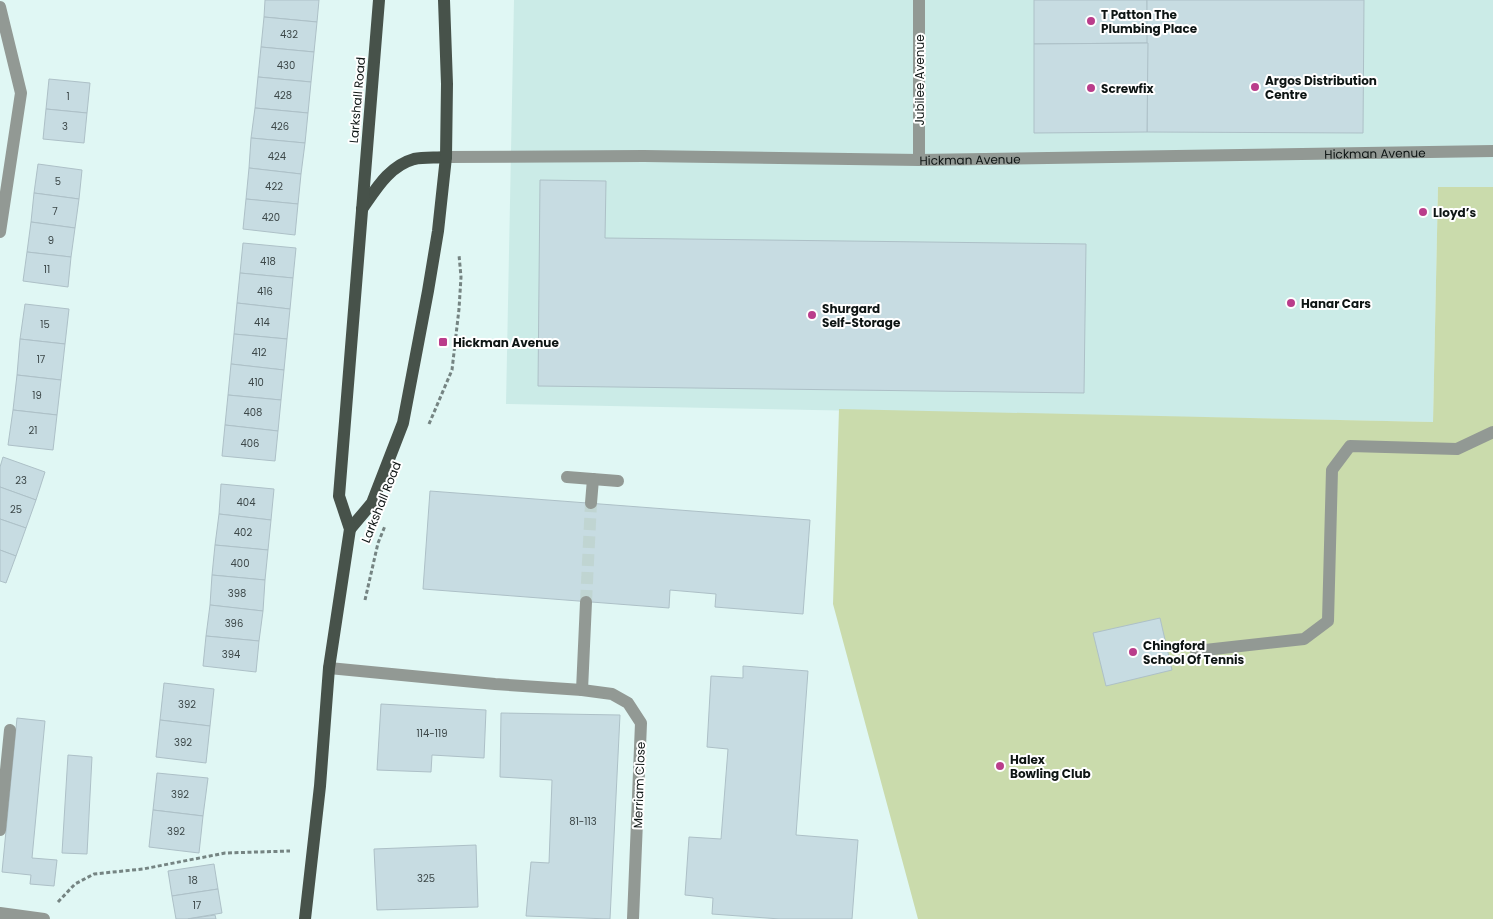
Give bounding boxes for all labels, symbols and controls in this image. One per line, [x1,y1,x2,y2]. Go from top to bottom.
place label: T Patton The Plumbing Place [1101,6,1198,37]
marker: T Patton The Plumbing Place [1085,15,1097,27]
house number: 432 [280,27,298,42]
street label: Jubilee Avenue [911,34,928,126]
street label: Larkshall Road [345,56,369,144]
house number: 430 [277,58,295,73]
place label: Argos Distribution Centre [1265,72,1377,103]
place label: Screwfix [1101,80,1154,97]
marker: Argos Distribution Centre [1249,81,1261,93]
marker: Screwfix [1085,82,1097,94]
house number: 428 [274,88,292,103]
house number: 1 [66,89,70,104]
house number: 3 [62,119,68,134]
house number: 426 [271,119,289,134]
street label: Hickman Avenue [1324,144,1426,162]
house number: 424 [268,149,286,164]
street label: Hickman Avenue [919,150,1021,168]
house number: 5 [55,174,61,189]
house number: 422 [265,179,283,194]
house number: 7 [52,204,58,219]
place label: Lloyd’s [1433,204,1476,221]
marker: Lloyd’s [1417,206,1429,218]
house number: 420 [262,210,280,225]
house number: 9 [48,233,54,248]
house number: 418 [260,254,276,269]
house number: 11 [44,262,50,277]
house number: 416 [257,284,273,299]
place label: Hanar Cars [1301,295,1371,312]
marker: Hanar Cars [1285,297,1297,309]
place label: Shurgard Self-Storage [822,300,901,331]
marker: Shurgard Self-Storage [806,309,818,321]
house number: 414 [254,315,270,330]
house number: 15 [40,317,50,332]
place label: Hickman Avenue [453,334,559,351]
marker: Hickman Avenue [437,336,449,348]
house number: 412 [251,345,267,360]
house number: 17 [37,352,46,367]
house number: 410 [248,375,264,390]
house number: 19 [32,388,42,403]
house number: 408 [244,405,262,420]
house number: 21 [29,423,37,438]
house number: 406 [241,436,259,451]
street label: Larkshall Road [357,459,405,545]
house number: 23 [15,473,27,488]
house number: 404 [237,495,255,510]
house number: 25 [10,502,22,517]
house number: 402 [234,525,252,540]
house number: 400 [231,556,249,571]
house number: 398 [228,586,246,601]
house number: 396 [225,616,243,631]
place label: Chingford School Of Tennis [1143,637,1245,668]
marker: Chingford School Of Tennis [1127,646,1139,658]
house number: 394 [222,647,240,662]
house number: 392 [178,697,196,712]
house number: 114-119 [417,726,447,741]
house number: 392 [174,735,192,750]
street label: Merriam Close [629,741,649,829]
place label: Halex Bowling Club [1010,751,1091,782]
marker: Halex Bowling Club [994,760,1006,772]
house number: 392 [171,787,189,802]
house number: 81-113 [569,814,597,829]
house number: 392 [167,824,185,839]
house number: 325 [417,871,435,886]
house number: 18 [188,873,198,888]
house number: 17 [193,898,202,913]

